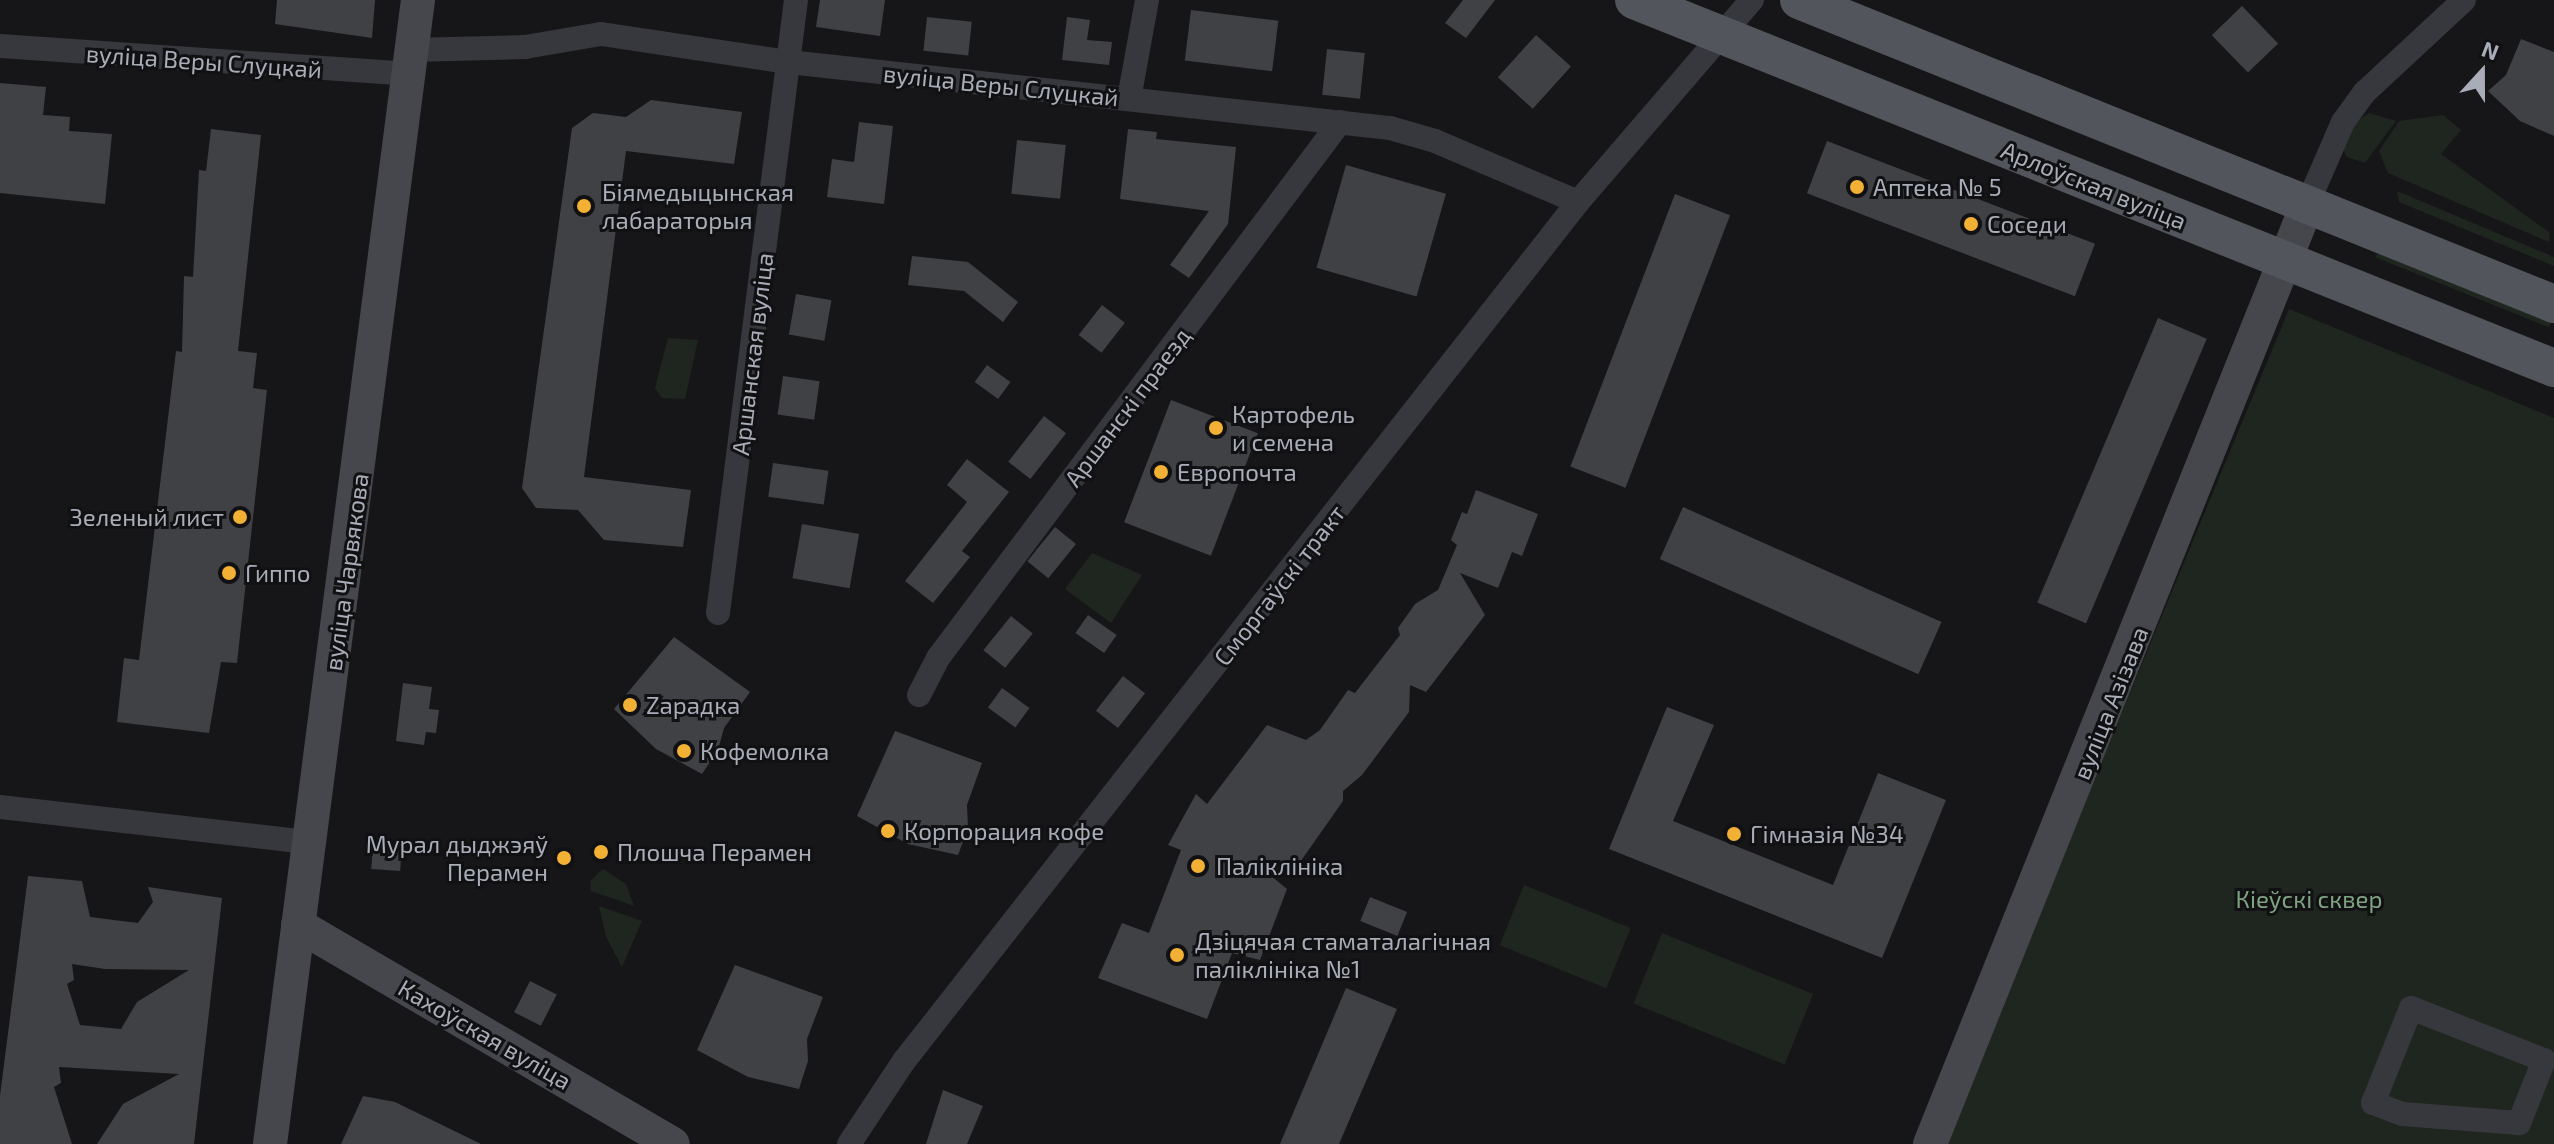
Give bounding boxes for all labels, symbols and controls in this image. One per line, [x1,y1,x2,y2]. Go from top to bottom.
north arrow [2442,32,2522,112]
text: N [2479,35,2503,65]
street label: вуліца Веры Слуцкай [85,38,323,84]
street label: вуліца Веры Слуцкай [882,58,1120,112]
street label: Арлоўская вуліца [1997,135,2191,235]
place label: Аптека № 5 [1873,173,2002,201]
place label: Біямедыцынская лабараторыя [602,178,794,234]
marker: Аптека № 5 [1848,178,1866,196]
marker: Біямедыцынская лабараторыя [573,195,595,217]
place label: Соседи [1987,210,2067,238]
marker: Соседи [1962,215,1980,233]
street label: Аршанская вуліца [725,251,779,457]
street label: Аршанскі праезд [1058,322,1196,492]
place label: Картофель и семена [1232,400,1355,456]
marker: Картофель и семена [1207,419,1225,437]
place label: Европочта [1177,458,1297,486]
marker: Европочта [1152,463,1170,481]
street label: вуліца Чарвякова [318,471,374,673]
street label: Сморгаўскі тракт [1207,499,1351,671]
place label: Зеленый лист [70,503,224,531]
marker: Зеленый лист [231,508,249,526]
place label: Гиппо [245,559,310,587]
marker: Гиппо [220,564,238,582]
street label: вуліца Азізава [2066,622,2154,784]
place label: Zарадка [646,691,740,719]
marker: Zарадка [621,696,639,714]
place label: Кофемолка [700,737,829,765]
marker: Кофемолка [675,742,693,760]
place label: Корпорация кофе [904,817,1104,845]
place label: Гімназія №34 [1750,820,1904,848]
marker: Корпорация кофе [879,822,897,840]
marker: Гімназія №34 [1725,825,1743,843]
place label: Мурал дыджэяў Перамен [366,830,548,886]
place label: Плошча Перамен [617,838,812,866]
marker: Плошча Перамен [592,843,610,861]
marker: Мурал дыджэяў Перамен [555,849,573,867]
place label: Паліклініка [1216,852,1343,880]
marker: Паліклініка [1187,855,1209,877]
park label: Кіеўскі сквер [2236,885,2382,913]
place label: Дзіцячая стаматалагічная паліклініка №1 [1195,927,1491,983]
marker: Дзіцячая стаматалагічная паліклініка №1 [1166,944,1188,966]
street label: Кахоўская вуліца [393,973,577,1095]

